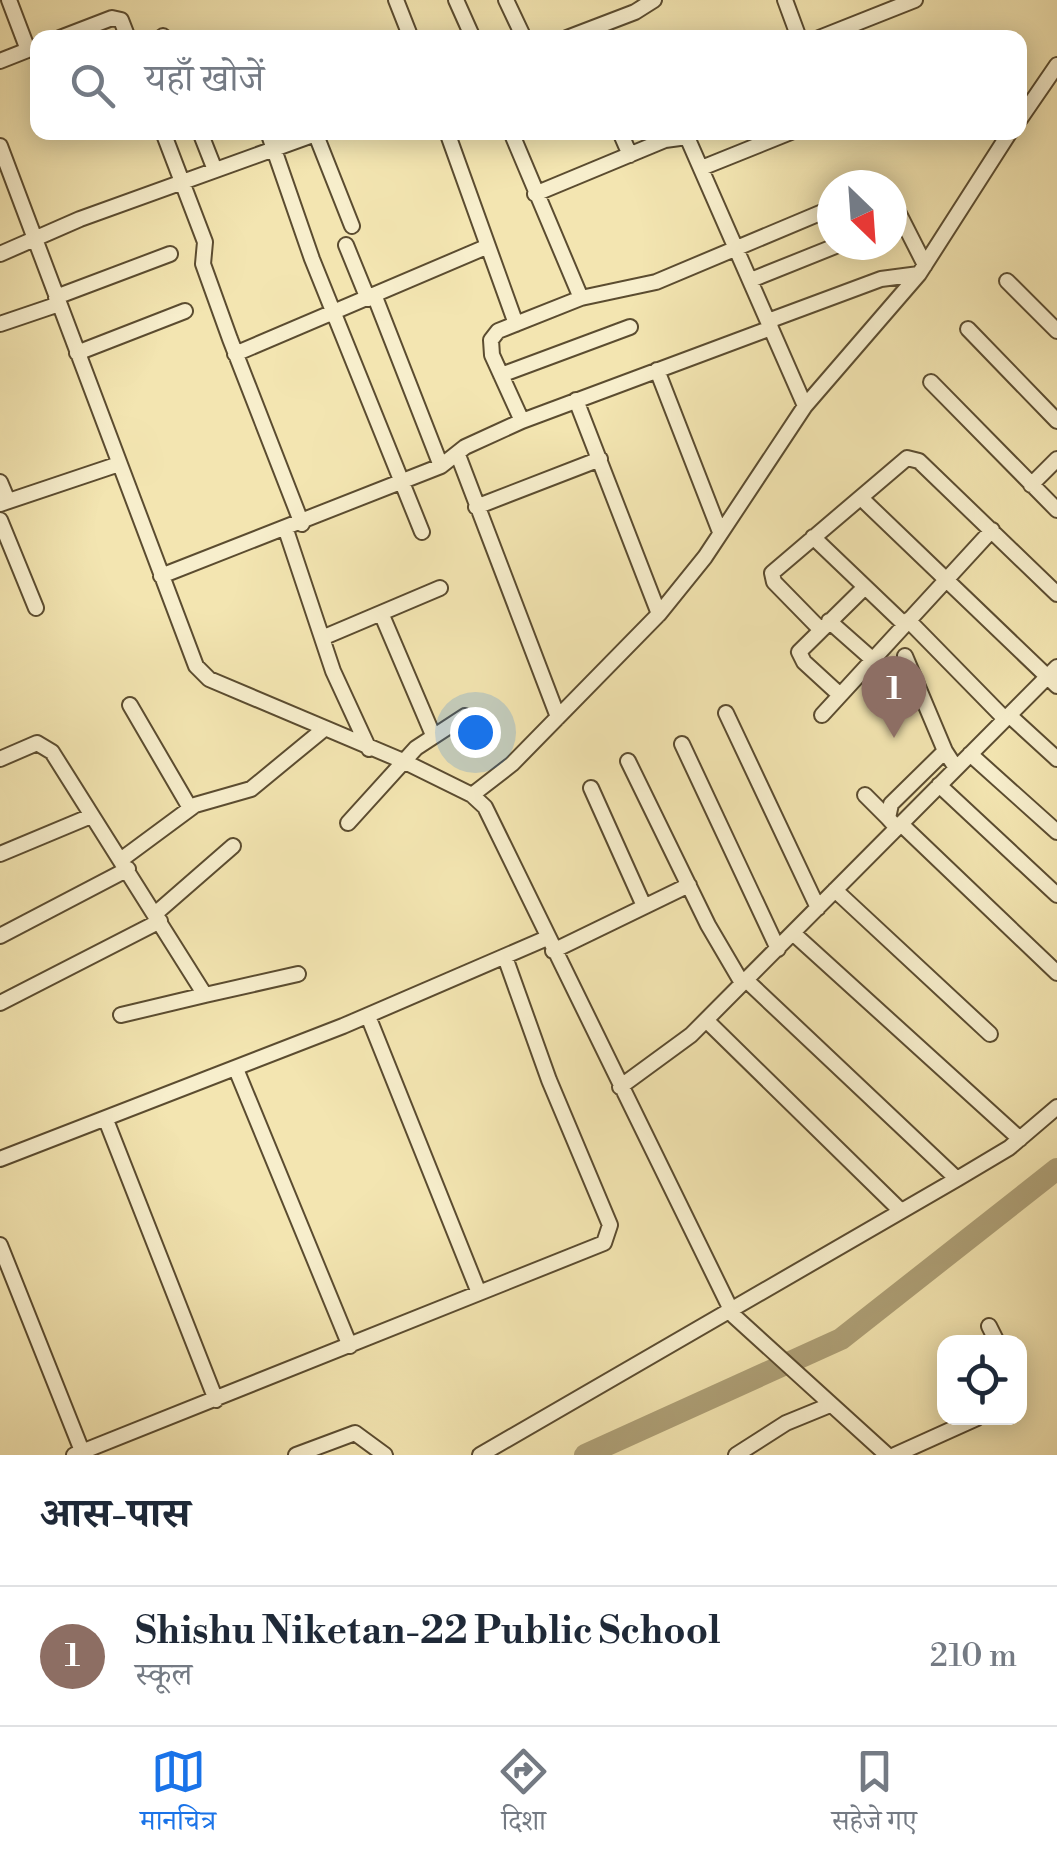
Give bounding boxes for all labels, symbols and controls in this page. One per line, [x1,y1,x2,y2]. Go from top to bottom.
search box [30,30,1027,140]
text: यहाँ खोजें [145,56,264,103]
icon: search [65,58,120,113]
north arrow [817,170,907,260]
pin: 1 [862,656,926,738]
your location [450,707,501,758]
map controls [937,1335,1027,1425]
button: locate [937,1335,1027,1425]
text: आस-पास [40,1488,190,1541]
text: Shishu Niketan-22 Public School [135,1608,721,1655]
text: 1 [65,1636,80,1676]
text: 210 m [930,1636,1017,1676]
text: स्कूल [135,1655,192,1695]
tab: मानचित्र [140,1744,216,1848]
tab: दिशा [496,1744,551,1848]
tab: सहेजे गए [831,1744,917,1848]

